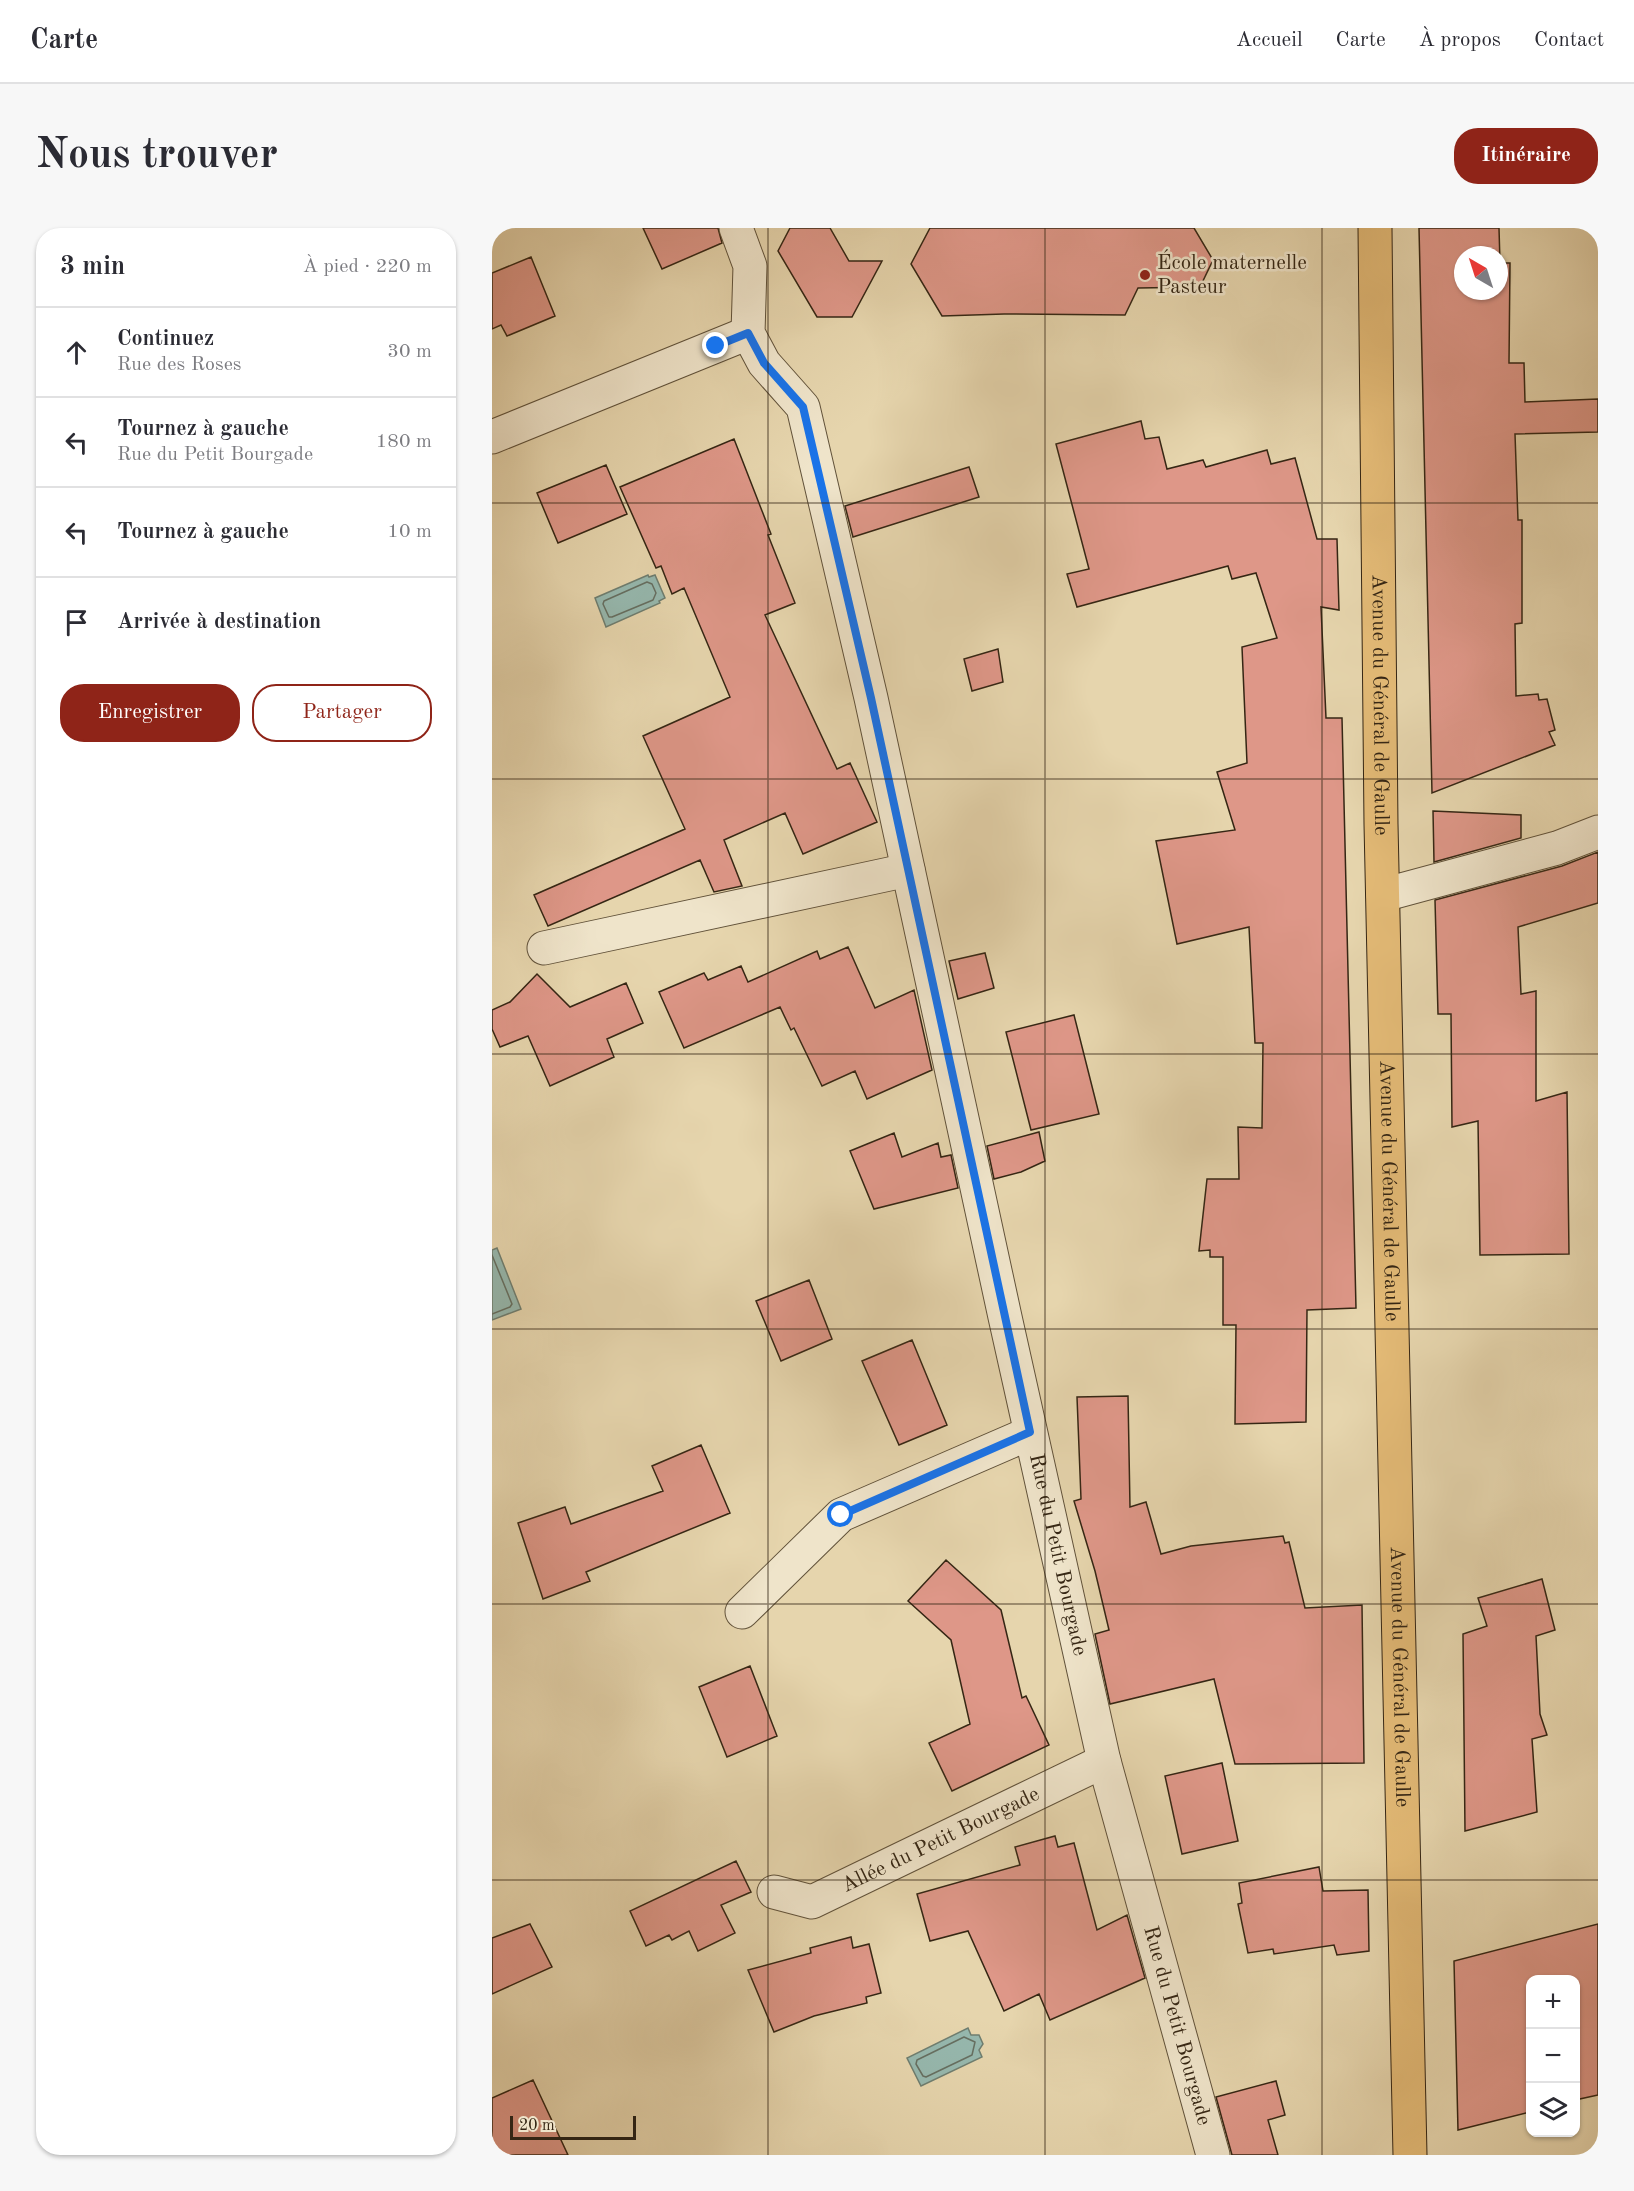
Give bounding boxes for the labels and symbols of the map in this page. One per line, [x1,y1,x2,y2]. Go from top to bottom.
north arrow [1454,246,1508,300]
place label: École maternelle Pasteur [1157,249,1307,298]
marker: École maternelle Pasteur [1138,268,1152,282]
route end [702,332,728,358]
street label: Avenue du Général de Gaulle [1368,574,1392,836]
street label: Avenue du Général de Gaulle [1376,1060,1402,1322]
street label: Rue du Petit Bourgade [1025,1452,1091,1658]
route start [827,1501,853,1527]
street label: Avenue du Général de Gaulle [1386,1546,1413,1808]
street label: Allée du Petit Bourgade [838,1783,1043,1897]
street label: Rue du Petit Bourgade [1140,1923,1215,2128]
scale bar [510,2113,636,2140]

